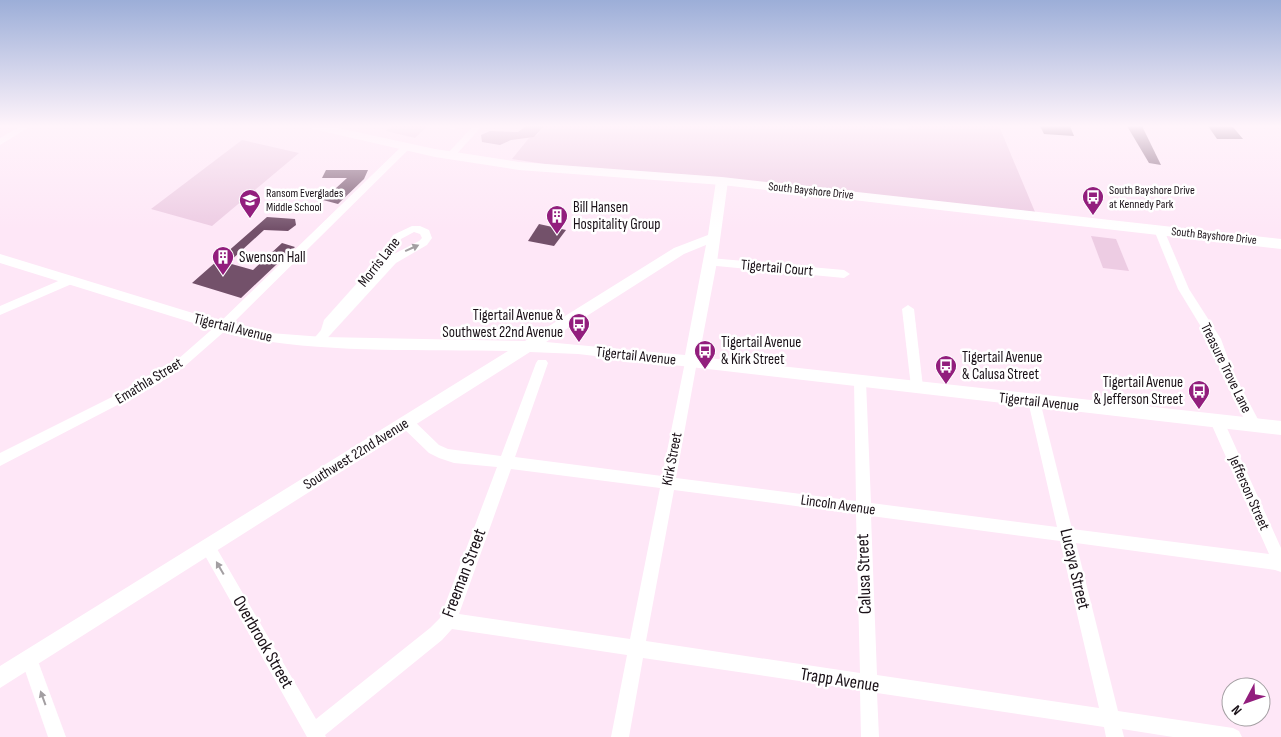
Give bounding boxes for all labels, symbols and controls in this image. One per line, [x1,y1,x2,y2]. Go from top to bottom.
street label: South Bayshore Drive [768,179,855,203]
place label: South Bayshore Drive at Kennedy Park [1109,183,1195,212]
bus stop icon: South Bayshore Drive at Kennedy Park [1081,185,1105,216]
place label: Ransom Everglades Middle School [266,186,343,215]
school or university icon: Ransom Everglades Middle School [238,188,262,219]
place label: Bill Hansen Hospitality Group [573,198,660,234]
building icon: Bill Hansen Hospitality Group [545,204,569,235]
street label: South Bayshore Drive [1171,224,1258,248]
street label: Morris Lane [354,233,404,291]
one-way arrow [405,244,419,252]
building icon: Swenson Hall [211,245,235,276]
place label: Swenson Hall [239,248,306,267]
street label: Tigertail Court [740,255,814,281]
place label: Tigertail Avenue & Southwest 22nd Avenue [442,306,563,342]
street label: Tigertail Avenue [192,309,274,347]
bus stop icon: Tigertail Avenue & Southwest 22nd Avenue [567,312,591,343]
street label: Treasure Trove Lane [1196,320,1256,416]
place label: Tigertail Avenue & Kirk Street [721,333,801,369]
bus stop icon: Tigertail Avenue & Kirk Street [693,339,717,370]
street label: Tigertail Avenue [595,342,677,370]
place label: Tigertail Avenue & Calusa Street [962,348,1042,384]
street label: Emathla Street [112,353,186,409]
bus stop icon: Tigertail Avenue & Calusa Street [934,354,958,385]
place label: Tigertail Avenue & Jefferson Street [1093,373,1183,409]
bus stop icon: Tigertail Avenue & Jefferson Street [1187,379,1211,410]
street label: Tigertail Avenue [998,388,1080,416]
street label: Southwest 22nd Avenue [300,414,412,494]
street label: Kirk Street [658,430,687,487]
street label: Jefferson Street [1224,452,1274,534]
street label: Lincoln Avenue [799,490,877,520]
street label: Freeman Street [437,525,491,620]
street label: Lucaya Street [1056,526,1095,612]
street label: Calusa Street [852,533,876,615]
one-way arrow [216,561,225,575]
street label: Overbrook Street [228,592,298,692]
street label: Trapp Avenue [799,663,881,697]
north arrow [1221,677,1271,727]
one-way arrow [39,690,47,705]
text: N [1228,702,1245,719]

